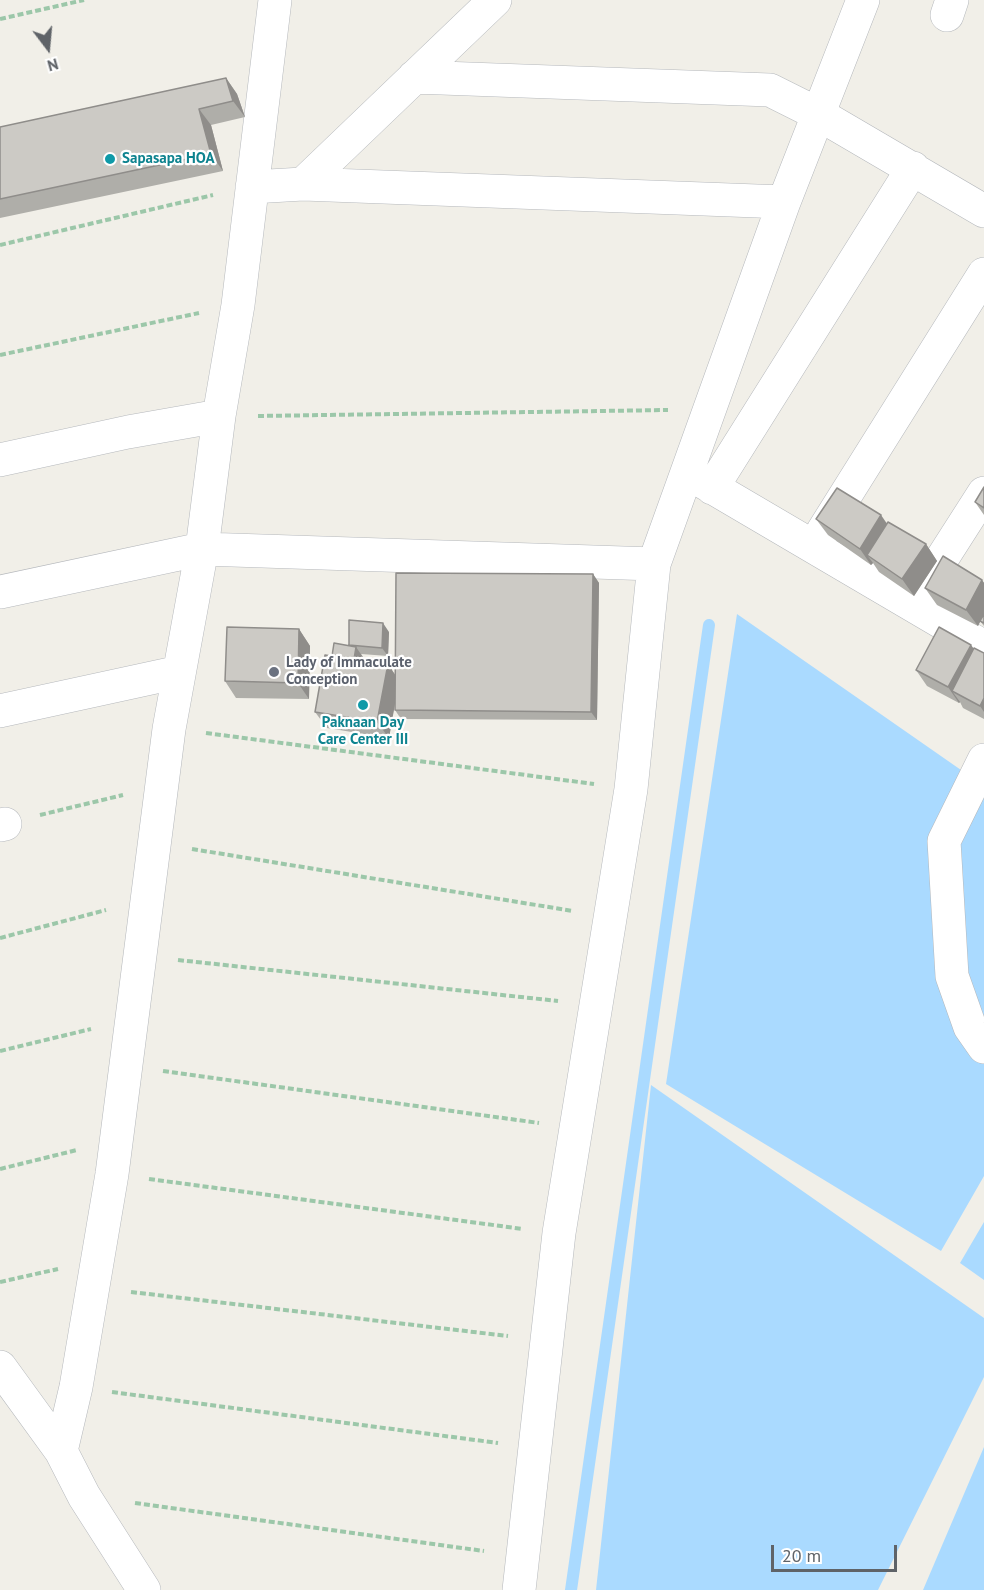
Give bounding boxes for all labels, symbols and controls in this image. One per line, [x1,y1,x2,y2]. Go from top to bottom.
north arrow [18,18,78,78]
text: N [45,54,61,76]
place label: Sapasapa HOA [122,150,215,168]
marker: Sapasapa HOA [103,152,117,166]
place label: Lady of Immaculate Conception [286,654,412,689]
marker: Lady of Immaculate Conception [267,665,281,679]
marker: Paknaan Day Care Center III [356,698,370,712]
place label: Paknaan Day Care Center III [318,714,408,749]
scale bar [774,1533,900,1571]
text: 20 m [782,1544,821,1567]

